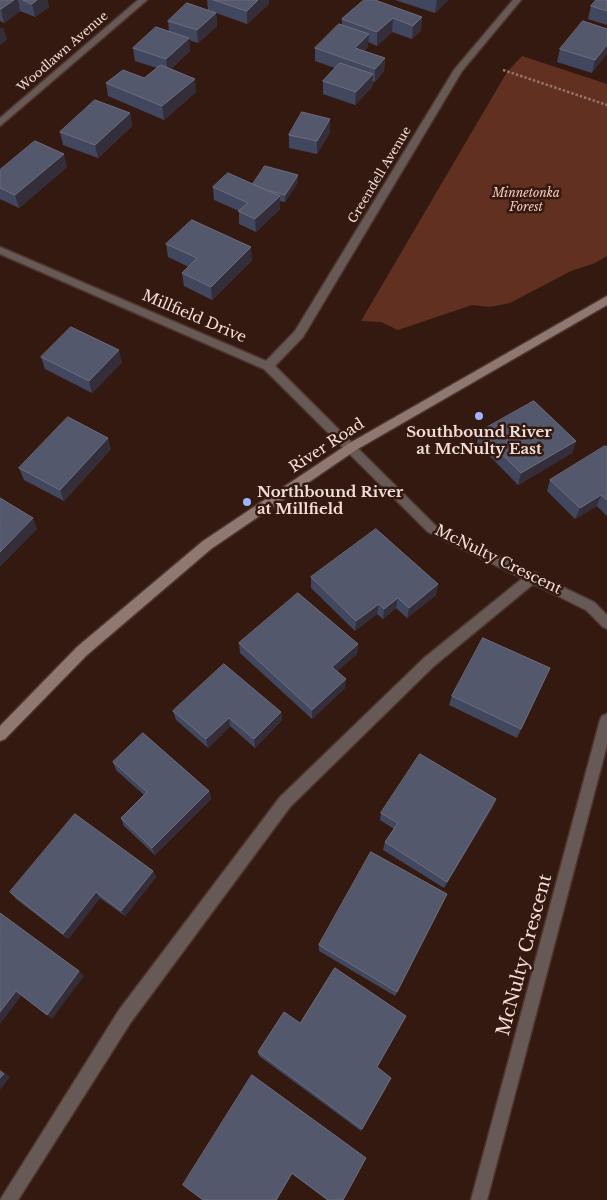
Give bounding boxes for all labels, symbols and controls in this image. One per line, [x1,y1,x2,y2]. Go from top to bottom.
street label: Woodlawn Avenue [15,9,111,95]
street label: Greendell Avenue [346,124,414,226]
park label: Minnetonka Forest [492,187,560,215]
street label: Millfield Drive [139,287,249,347]
marker: Southbound River at McNulty East [473,410,485,422]
street label: River Road [286,415,368,477]
place label: Southbound River at McNulty East [406,424,552,459]
place label: Northbound River at Millfield [257,484,403,519]
marker: Northbound River at Millfield [241,496,253,508]
street label: McNulty Crescent [432,522,564,598]
street label: McNulty Crescent [493,872,557,1038]

